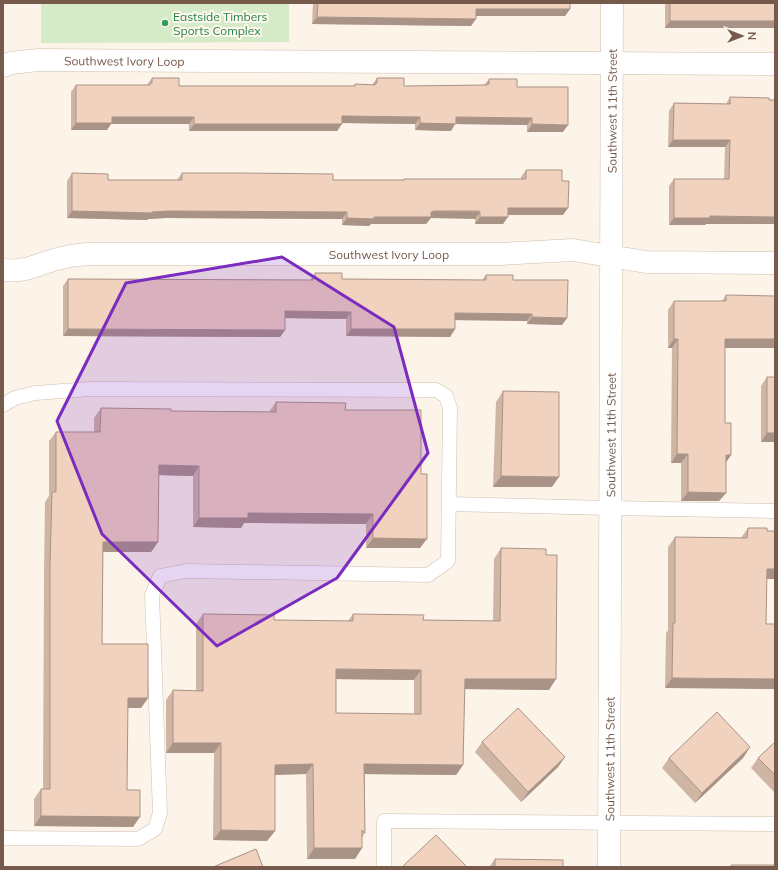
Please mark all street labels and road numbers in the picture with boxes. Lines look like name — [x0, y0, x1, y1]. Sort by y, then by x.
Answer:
street label: Southwest 11th Street — [604, 49, 619, 173]
street label: Southwest Ivory Loop — [64, 53, 185, 68]
street label: Southwest Ivory Loop — [329, 247, 449, 262]
street label: Southwest 11th Street — [603, 373, 618, 497]
street label: Southwest 11th Street — [602, 697, 617, 821]

